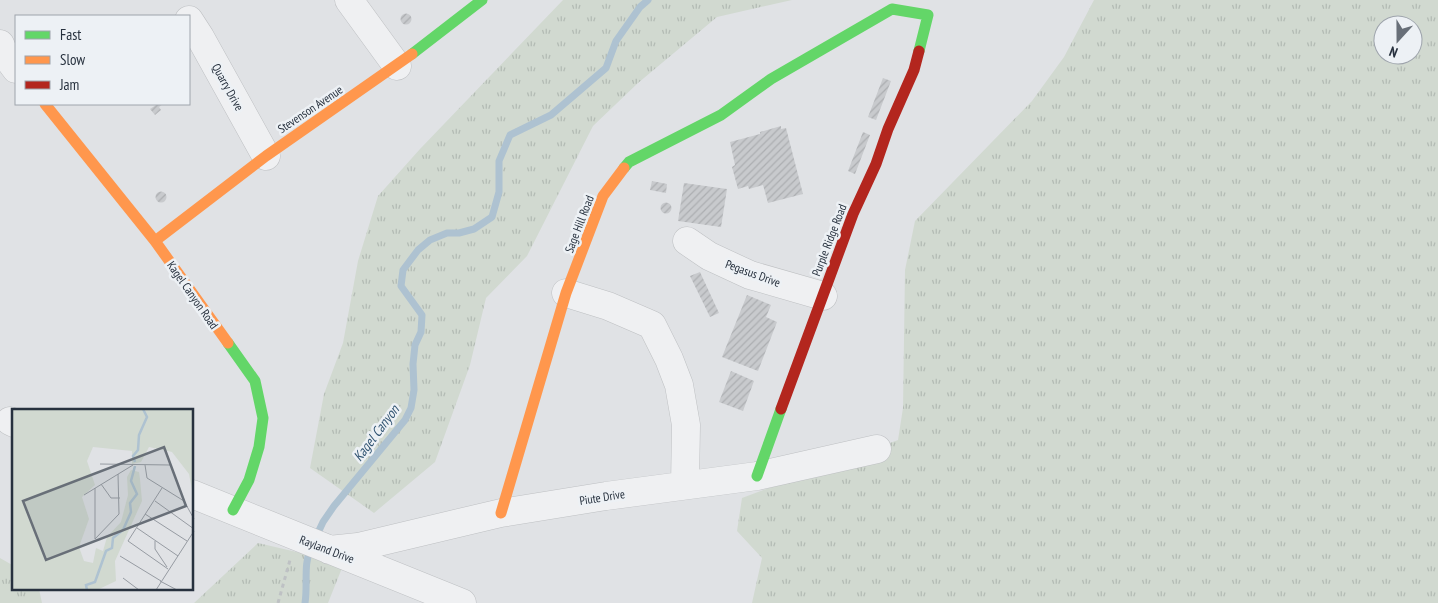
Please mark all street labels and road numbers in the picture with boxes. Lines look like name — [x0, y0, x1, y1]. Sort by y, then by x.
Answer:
street label: Quarry Drive — [209, 61, 247, 113]
street label: Stevenson Avenue — [275, 82, 345, 136]
street label: Sage Hill Road — [561, 193, 597, 255]
street label: Purple Ridge Road — [808, 202, 850, 278]
street label: Pegasus Drive — [723, 256, 783, 290]
street label: Kagel Canyon Road — [164, 258, 222, 332]
street label: Piute Drive — [578, 486, 626, 508]
street label: Rayland Drive — [297, 532, 357, 566]

